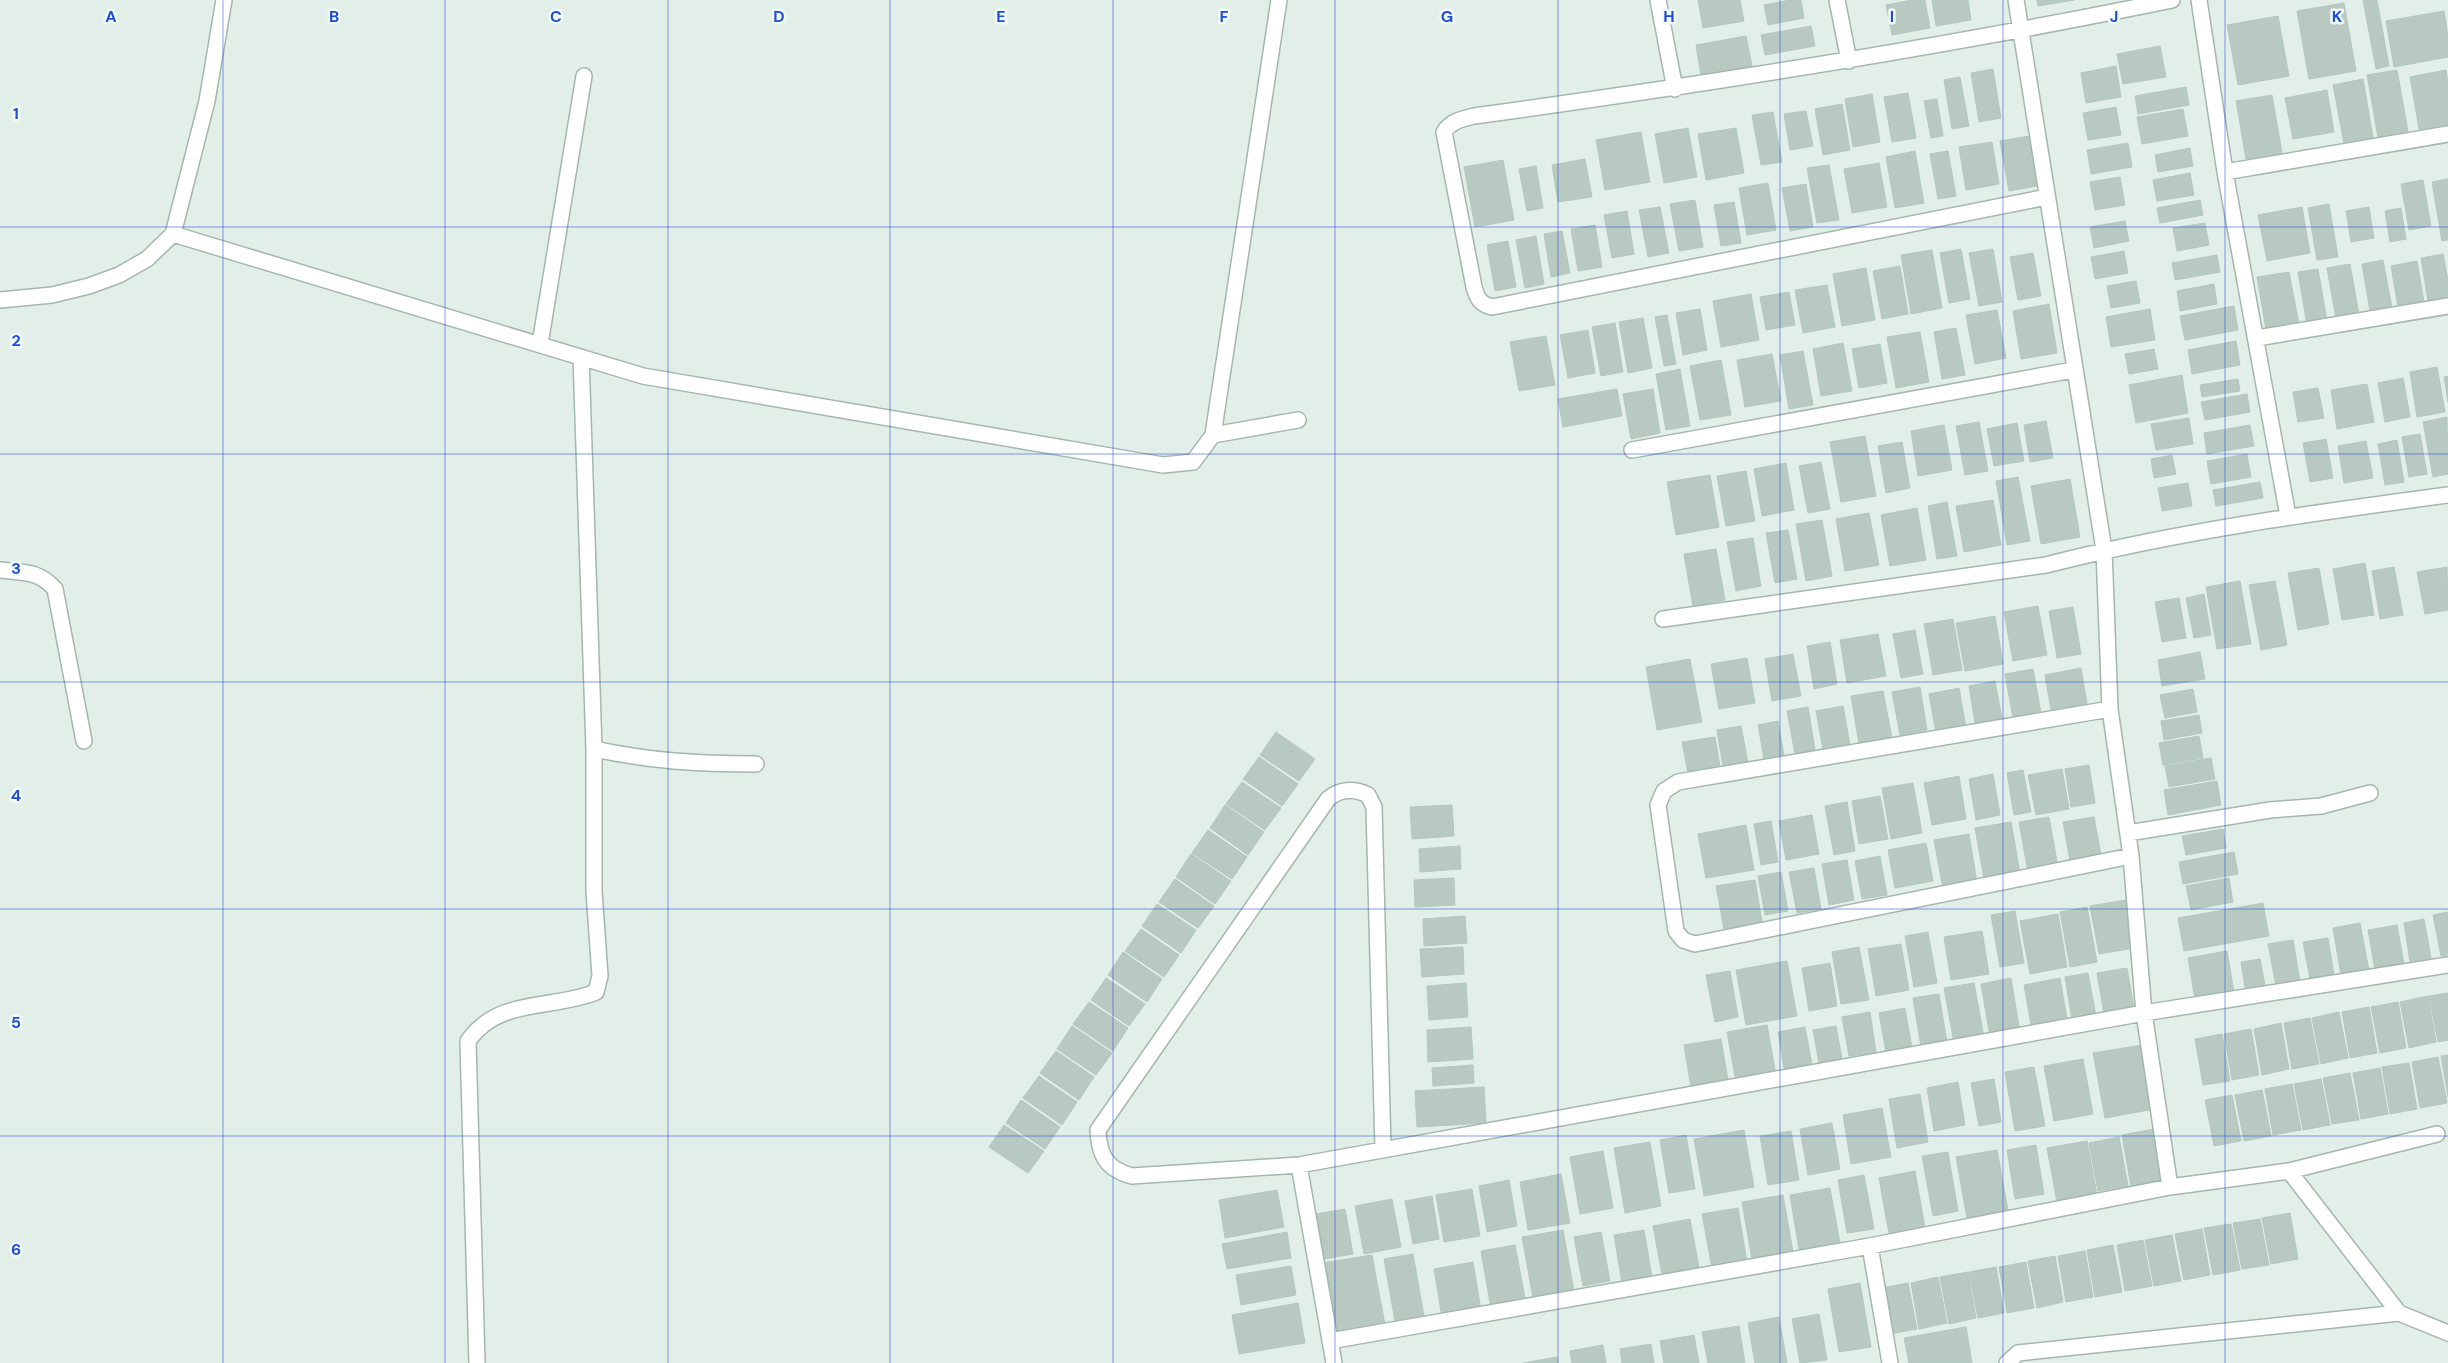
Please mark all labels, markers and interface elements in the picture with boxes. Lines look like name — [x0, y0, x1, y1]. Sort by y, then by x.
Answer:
text: A — [105, 6, 117, 27]
text: B — [329, 6, 339, 27]
text: C — [550, 6, 562, 27]
text: D — [773, 6, 785, 27]
text: E — [996, 6, 1006, 27]
text: F — [1220, 6, 1229, 27]
text: G — [1441, 6, 1453, 27]
text: H — [1663, 6, 1675, 27]
text: I — [1890, 6, 1894, 27]
text: J — [2110, 6, 2118, 27]
text: K — [2332, 6, 2343, 27]
text: 1 — [13, 103, 19, 124]
text: 2 — [11, 330, 21, 351]
text: 3 — [11, 558, 21, 579]
text: 4 — [11, 785, 21, 806]
text: 5 — [11, 1012, 21, 1033]
text: 6 — [11, 1239, 21, 1260]

